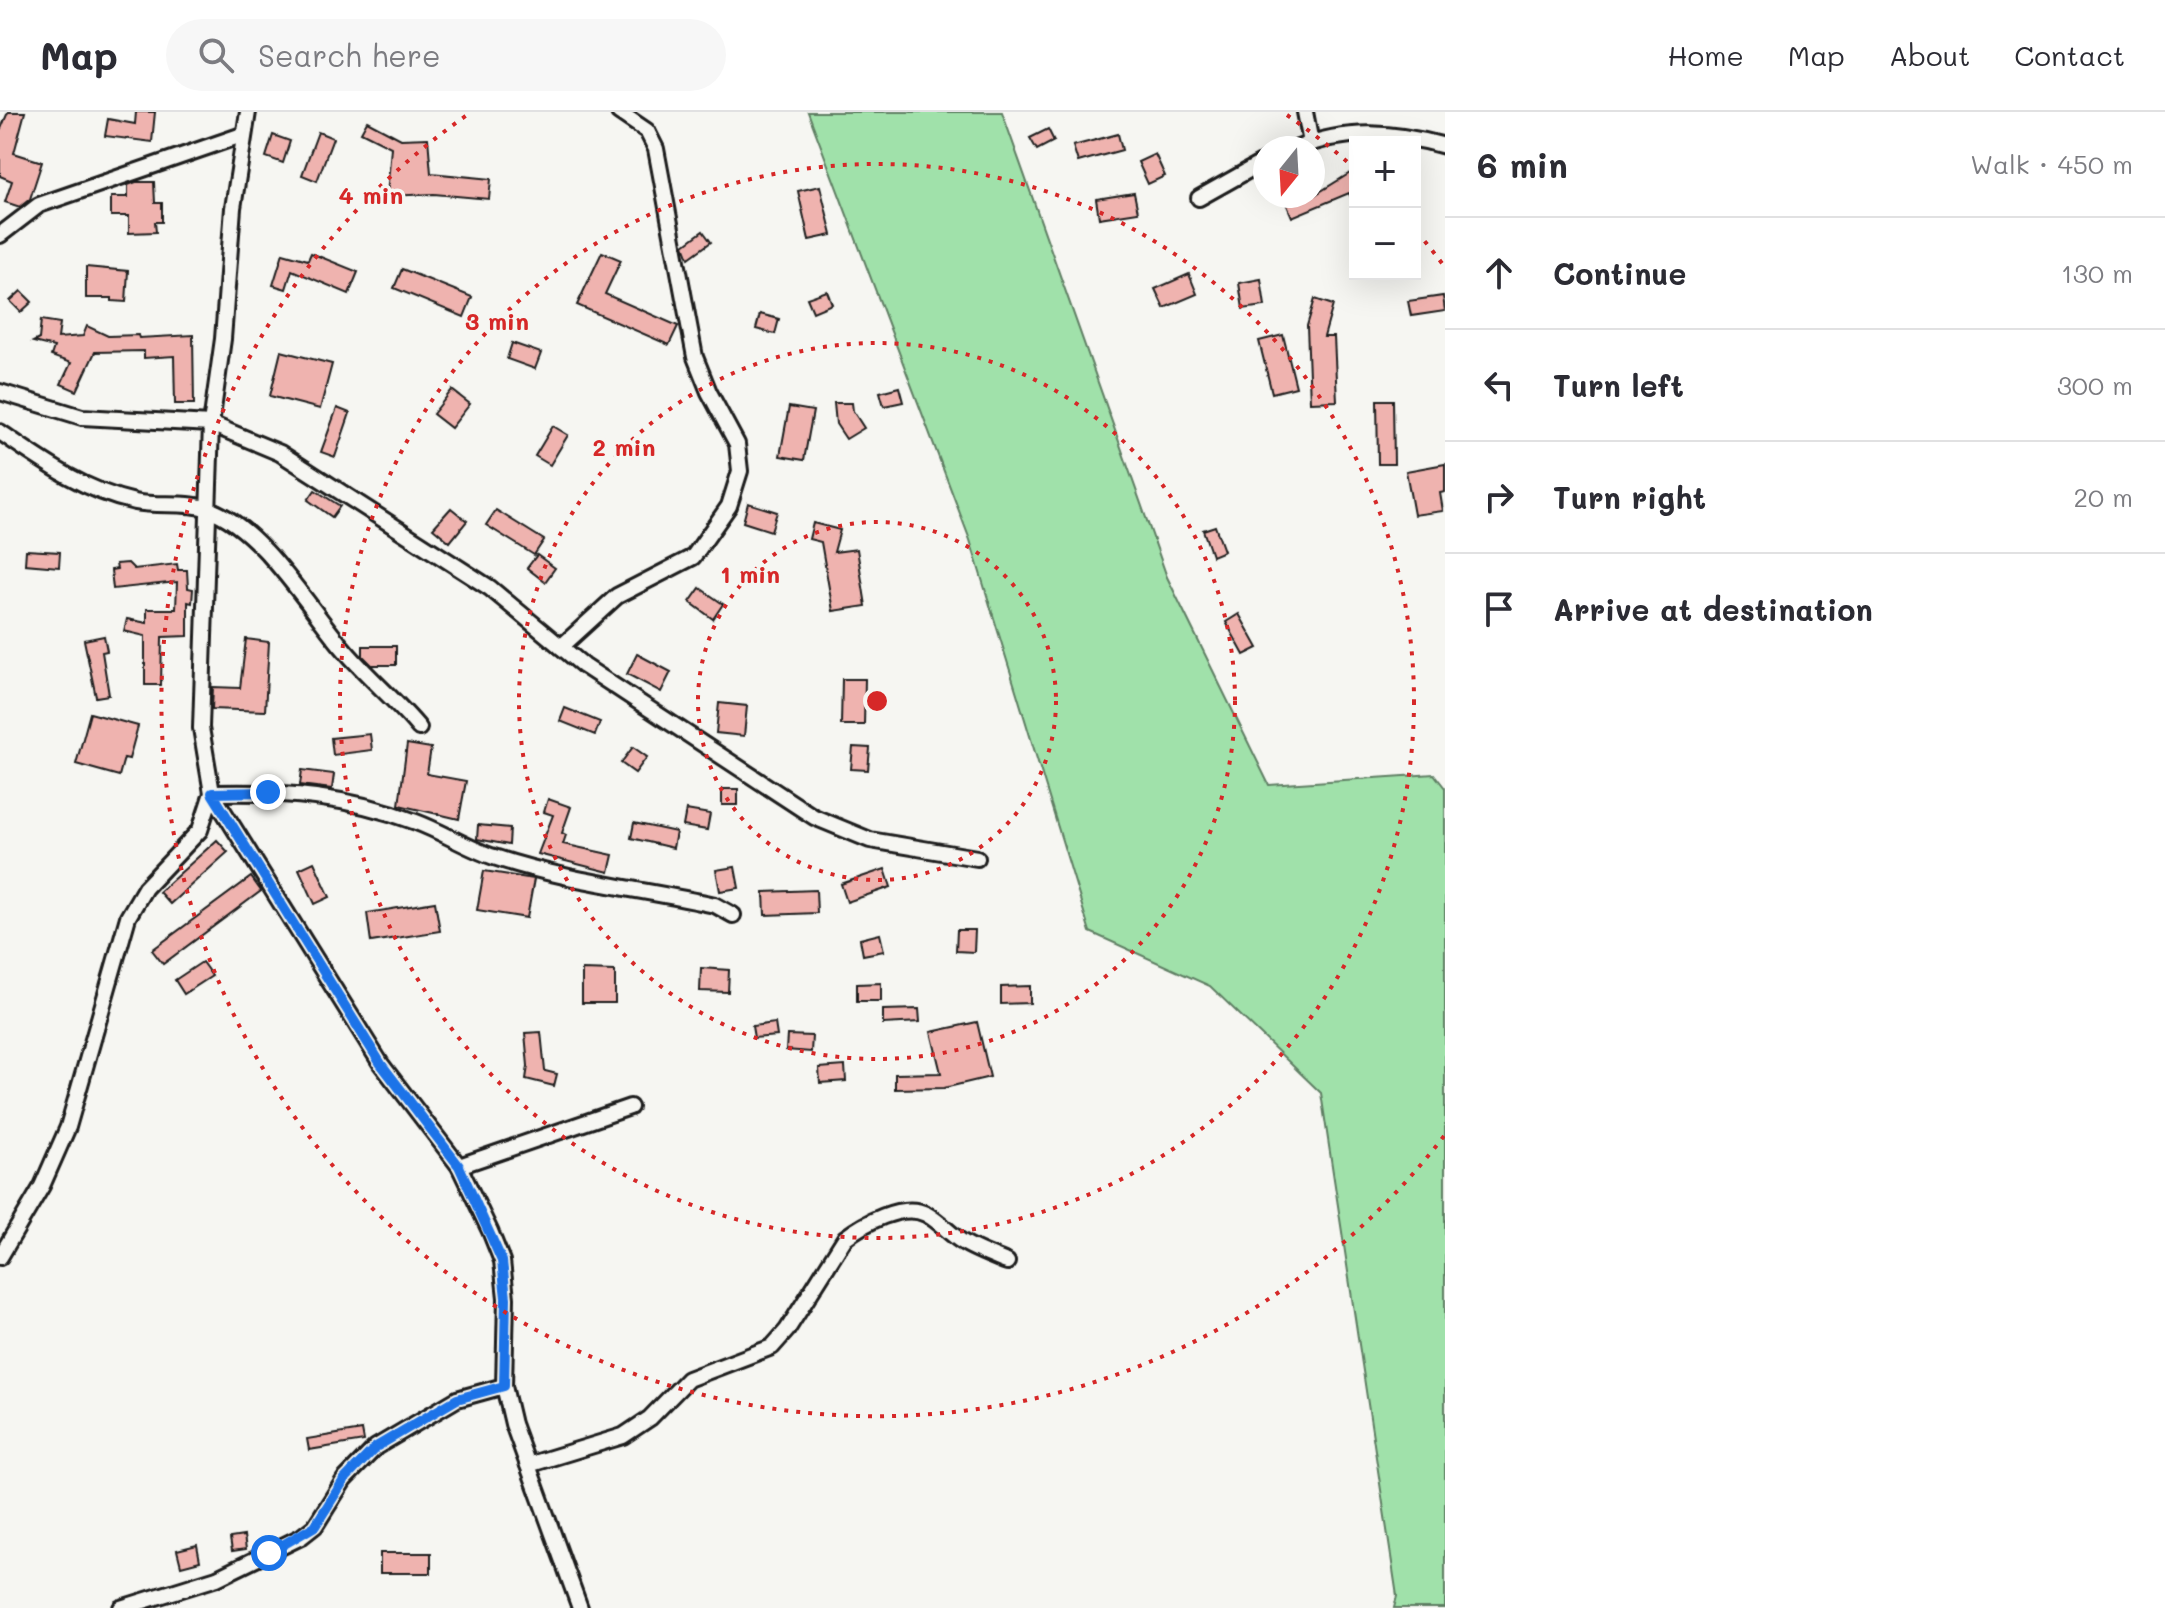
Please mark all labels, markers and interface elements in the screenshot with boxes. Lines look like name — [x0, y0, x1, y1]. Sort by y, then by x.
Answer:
search box — [166, 19, 726, 91]
text: Map — [40, 30, 118, 80]
icon: search — [194, 33, 238, 77]
text: Search here — [258, 35, 441, 75]
text: Home — [1668, 37, 1744, 73]
text: Map — [1788, 37, 1845, 73]
text: About — [1889, 37, 1970, 73]
text: Contact — [2014, 37, 2125, 73]
north arrow — [1253, 136, 1325, 208]
map controls — [1349, 136, 1421, 280]
button: + — [1349, 136, 1421, 208]
text: 6 min — [1477, 142, 1568, 187]
text: Walk · 450 m — [1970, 147, 2133, 181]
text: 4 min — [339, 179, 403, 210]
button: − — [1349, 208, 1421, 280]
icon: ahead — [1477, 251, 1521, 295]
text: Continue — [1553, 253, 1686, 293]
text: 130 m — [2061, 256, 2133, 290]
text: 3 min — [465, 305, 529, 336]
icon: left — [1477, 363, 1521, 407]
text: Turn left — [1553, 365, 1684, 405]
text: 300 m — [2057, 368, 2133, 402]
text: 2 min — [593, 431, 656, 462]
icon: right — [1477, 475, 1521, 519]
text: Turn right — [1553, 477, 1706, 517]
text: 20 m — [2073, 480, 2133, 514]
text: 1 min — [720, 558, 780, 589]
icon: arrive — [1477, 587, 1521, 631]
text: Arrive at destination — [1553, 589, 1873, 629]
centre of rings — [863, 687, 891, 715]
route end — [250, 774, 286, 810]
route start — [251, 1535, 287, 1571]

